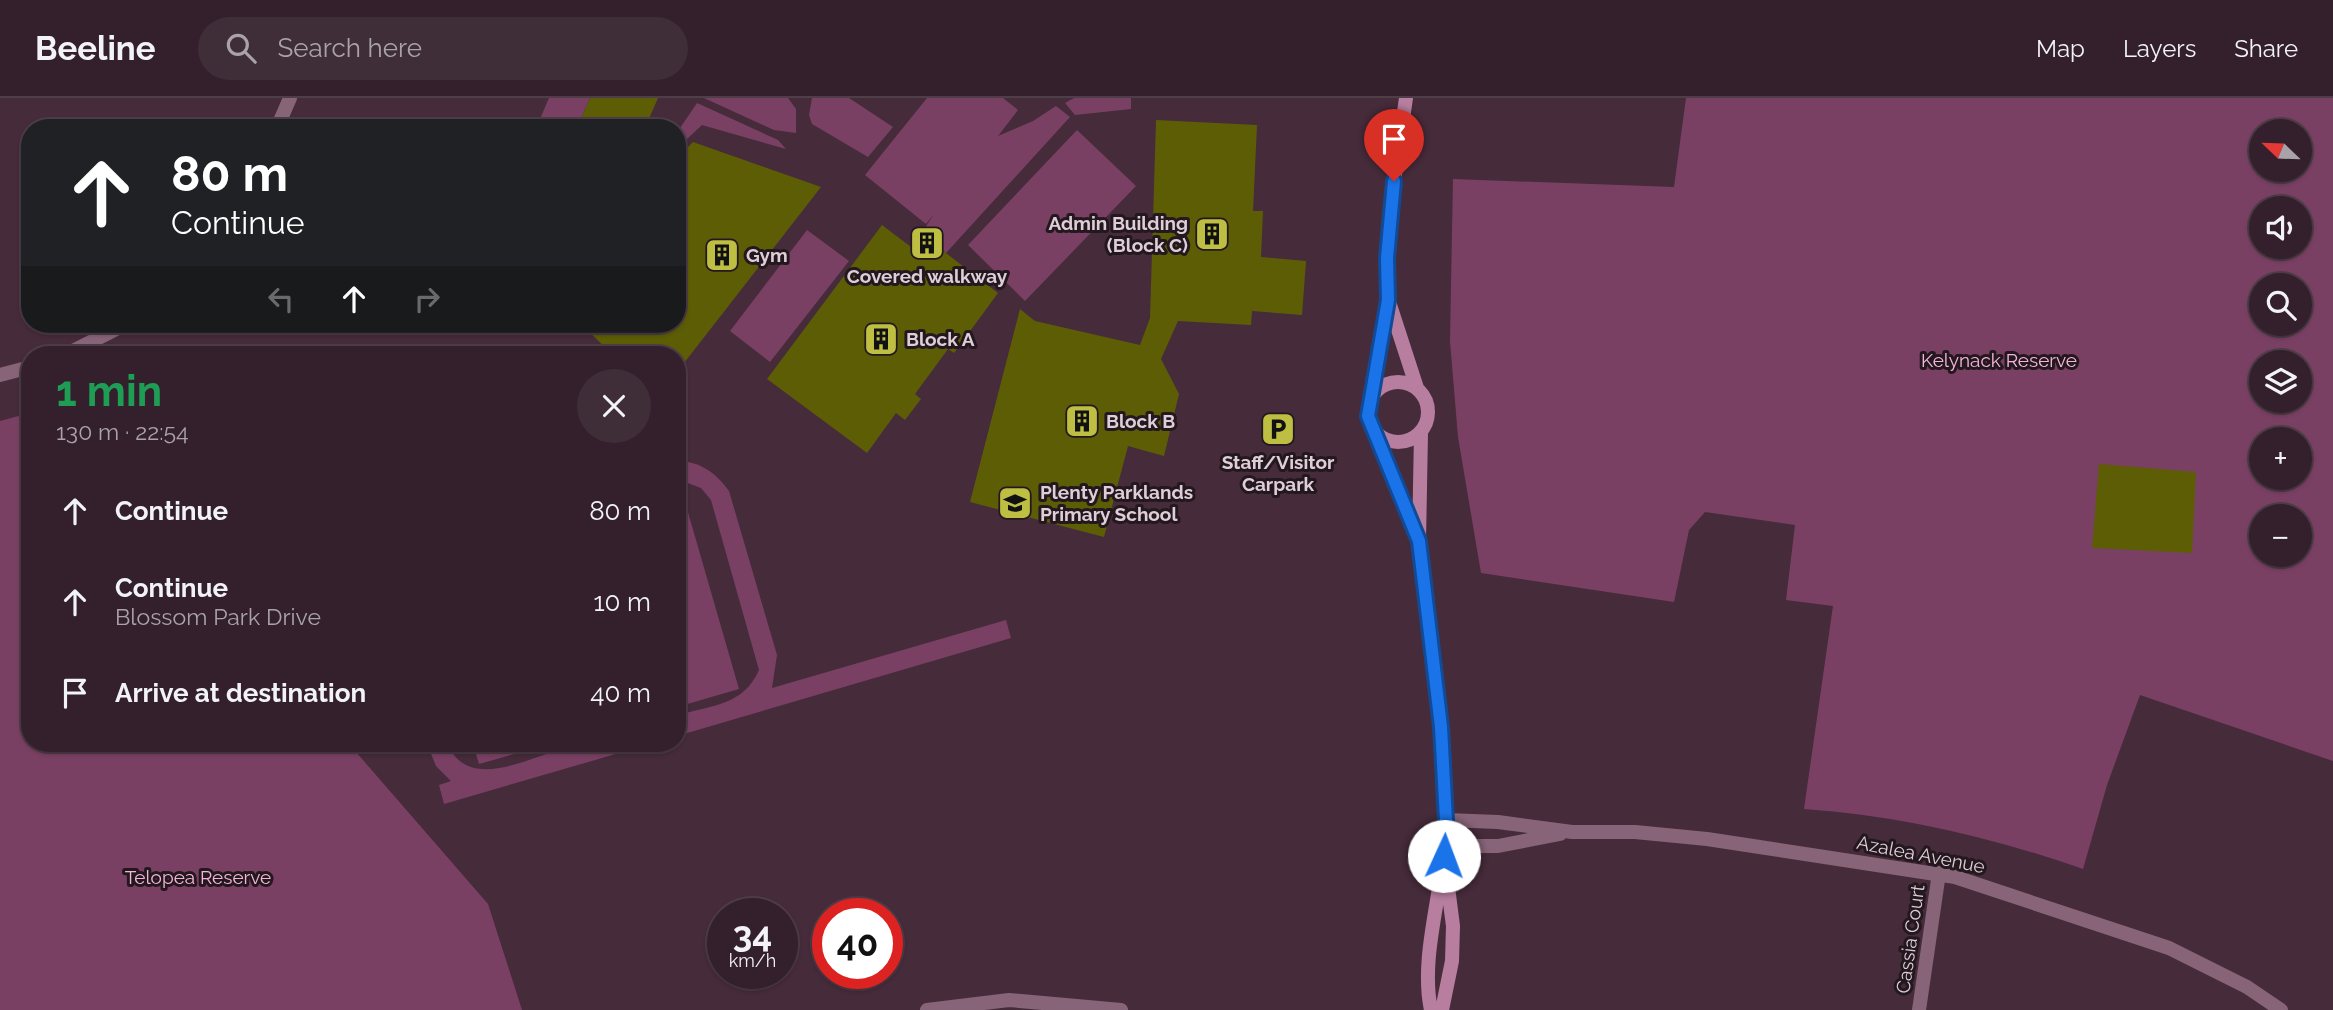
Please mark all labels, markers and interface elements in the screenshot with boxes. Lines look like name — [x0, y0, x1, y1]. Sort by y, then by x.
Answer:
search box — [198, 17, 688, 80]
text: Beeline — [35, 29, 156, 68]
icon: search — [222, 29, 260, 67]
text: Search here — [278, 33, 422, 63]
text: Map — [2036, 34, 2085, 63]
text: Layers — [2123, 34, 2196, 63]
text: Share — [2234, 34, 2298, 63]
pin — [1364, 109, 1424, 181]
north arrow — [2249, 119, 2312, 182]
map controls — [2249, 119, 2312, 567]
icon: arrive — [1375, 120, 1413, 158]
text: 80 m — [171, 145, 288, 202]
icon: ahead — [56, 147, 147, 238]
button: sound — [2249, 196, 2312, 259]
text: Continue — [171, 204, 305, 241]
place label: Admin Building (Block C) — [1049, 212, 1188, 256]
building icon: Admin Building (Block C) — [1193, 215, 1231, 253]
building icon: Covered walkway — [908, 224, 946, 262]
building icon: Gym — [703, 236, 741, 274]
place label: Gym — [746, 244, 788, 266]
place label: Covered walkway — [847, 265, 1008, 287]
button: search — [2249, 273, 2312, 336]
icon: left — [262, 280, 300, 318]
icon: ahead — [335, 280, 373, 318]
icon: right — [408, 280, 446, 318]
building icon: Block A — [862, 320, 900, 358]
place label: Block A — [906, 328, 975, 350]
park label: Kelynack Reserve — [1921, 349, 2077, 371]
button: layers — [2249, 350, 2312, 413]
text: 1 min — [56, 367, 162, 416]
button: close — [577, 369, 651, 443]
building icon: Block B — [1063, 402, 1101, 440]
place label: Block B — [1106, 410, 1175, 432]
parking icon: Staff/Visitor Carpark — [1259, 410, 1297, 448]
text: 130 m · 22:54 — [56, 418, 189, 445]
button: + — [2249, 427, 2312, 490]
place label: Staff/Visitor Carpark — [1222, 451, 1335, 495]
place label: Plenty Parklands Primary School — [1040, 481, 1193, 525]
school or university icon: Plenty Parklands Primary School — [996, 484, 1034, 522]
icon: ahead — [56, 492, 94, 530]
text: Continue — [115, 496, 228, 526]
text: 80 m — [589, 496, 651, 526]
button: − — [2249, 504, 2312, 567]
text: Continue — [115, 573, 228, 603]
icon: ahead — [56, 583, 94, 621]
text: 10 m — [593, 587, 651, 617]
text: Blossom Park Drive — [115, 603, 321, 630]
icon: arrive — [56, 674, 94, 712]
text: Arrive at destination — [115, 678, 366, 708]
text: 40 m — [590, 678, 651, 708]
position arrow — [1407, 819, 1481, 893]
street label: Azalea Avenue — [1855, 831, 1987, 877]
park label: Telopea Reserve — [125, 866, 271, 888]
street label: Cassia Court — [1891, 883, 1929, 995]
speed limit sign: 40 — [812, 898, 903, 989]
text: 34 — [733, 914, 772, 955]
text: km/h — [729, 950, 776, 971]

